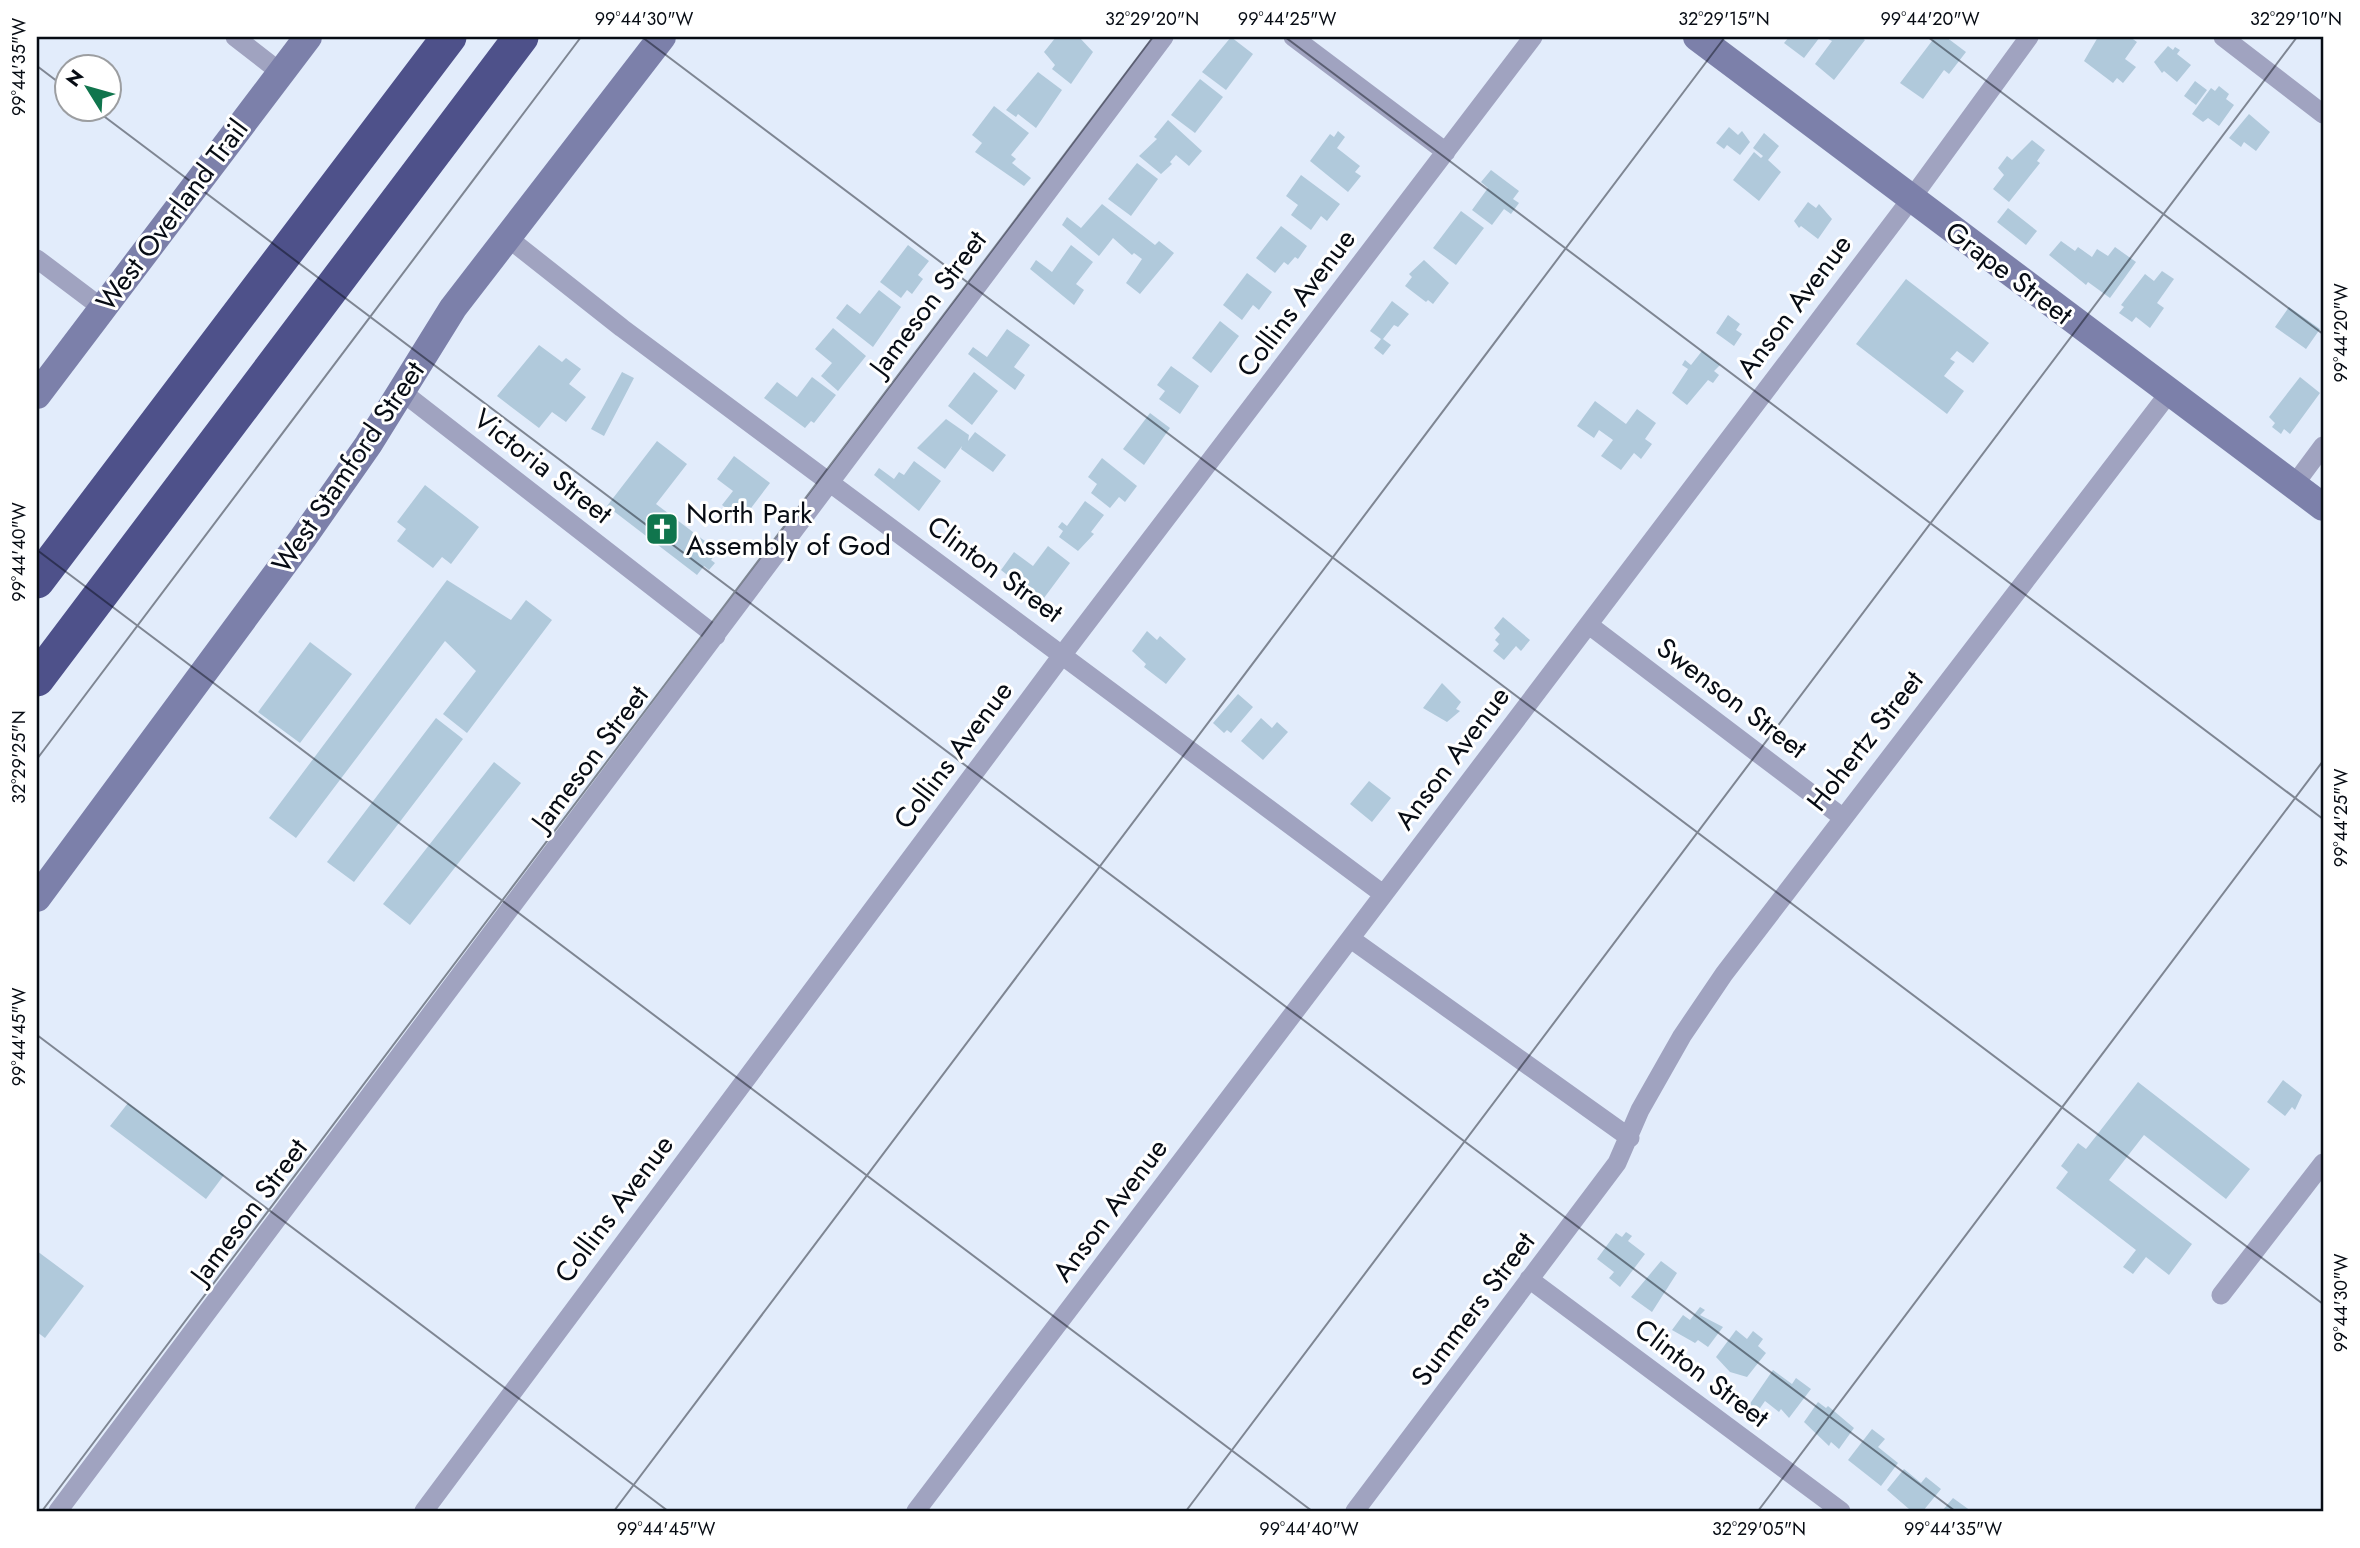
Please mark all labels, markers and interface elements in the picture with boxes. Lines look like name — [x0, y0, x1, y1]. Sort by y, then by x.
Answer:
text: 99°44'30"W — [595, 6, 694, 32]
text: 32°29'20"N — [1105, 6, 1199, 32]
text: 99°44'25"W — [1238, 6, 1336, 32]
text: 32°29'15"N — [1678, 6, 1770, 32]
text: 99°44'20"W — [1880, 6, 1980, 32]
text: 32°29'10"N — [2250, 6, 2342, 32]
text: 99°44'35"W — [6, 18, 32, 116]
north arrow — [52, 52, 122, 122]
text: N — [59, 64, 90, 92]
street label: West Overland Trail — [86, 110, 258, 320]
street label: Grape Street — [1937, 211, 2082, 335]
street label: Collins Avenue — [1227, 220, 1365, 386]
street label: Jameson Street — [857, 221, 997, 388]
street label: Anson Avenue — [1726, 226, 1862, 386]
text: 99°44'20"W — [2328, 283, 2354, 383]
street label: West Stamford Street — [262, 353, 434, 581]
street label: Victoria Street — [465, 399, 622, 534]
place label: North Park Assembly of God — [686, 493, 891, 566]
text: 99°44'40"W — [6, 502, 32, 602]
street label: Clinton Street — [918, 506, 1072, 633]
church icon: North Park Assembly of God — [643, 510, 681, 548]
street label: Swenson Street — [1648, 628, 1816, 769]
street label: Hohertz Street — [1797, 662, 1933, 820]
street label: Collins Avenue — [884, 672, 1022, 838]
street label: Jameson Street — [519, 676, 659, 843]
street label: Anson Avenue — [1384, 678, 1520, 838]
text: 32°29'25"N — [6, 710, 32, 804]
text: 99°44'25"W — [2328, 769, 2354, 867]
text: 99°44'45"W — [6, 987, 32, 1086]
street label: Collins Avenue — [545, 1126, 683, 1292]
street label: Jameson Street — [178, 1129, 318, 1296]
street label: Anson Avenue — [1042, 1130, 1178, 1290]
street label: Summers Street — [1401, 1223, 1545, 1395]
text: 99°44'30"W — [2328, 1253, 2354, 1352]
street label: Clinton Street — [1626, 1309, 1778, 1438]
text: 99°44'45"W — [617, 1516, 716, 1542]
text: 99°44'40"W — [1259, 1516, 1359, 1542]
text: 32°29'05"N — [1712, 1516, 1806, 1542]
text: 99°44'35"W — [1904, 1516, 2002, 1542]

